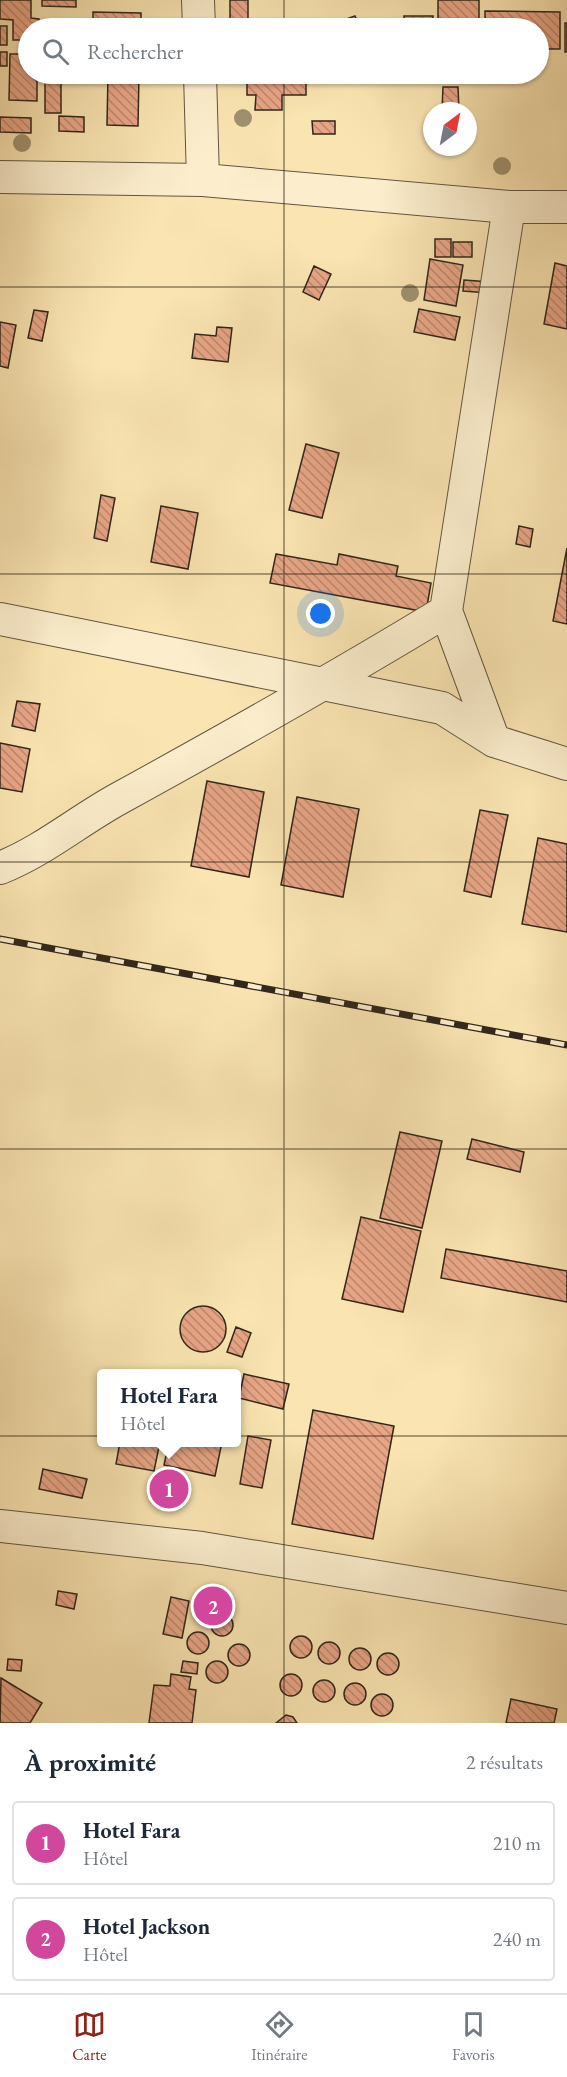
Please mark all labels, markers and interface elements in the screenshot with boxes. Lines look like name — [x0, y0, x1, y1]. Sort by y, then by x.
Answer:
search box — [18, 18, 549, 84]
icon: search — [39, 35, 72, 68]
text: Rechercher — [87, 37, 183, 66]
north arrow — [423, 102, 477, 156]
your location — [306, 599, 335, 628]
popup — [97, 1369, 241, 1447]
text: Hotel Fara — [120, 1381, 218, 1410]
text: Hôtel — [120, 1410, 165, 1436]
pin: 1 — [150, 1466, 188, 1512]
pin: 2 — [194, 1584, 232, 1628]
text: À proximité — [24, 1745, 156, 1779]
text: 2 résultats — [466, 1749, 543, 1775]
text: Hotel Fara — [83, 1816, 180, 1845]
text: 1 — [40, 1830, 51, 1856]
text: 210 m — [493, 1830, 541, 1856]
text: Hôtel — [83, 1845, 128, 1871]
text: Hotel Jackson — [83, 1912, 210, 1941]
text: 2 — [40, 1926, 51, 1952]
text: 240 m — [493, 1926, 541, 1952]
text: Hôtel — [83, 1941, 128, 1967]
tab: Carte — [72, 2008, 107, 2065]
tab: Itinéraire — [251, 2008, 307, 2065]
tab: Favoris — [452, 2008, 495, 2065]

